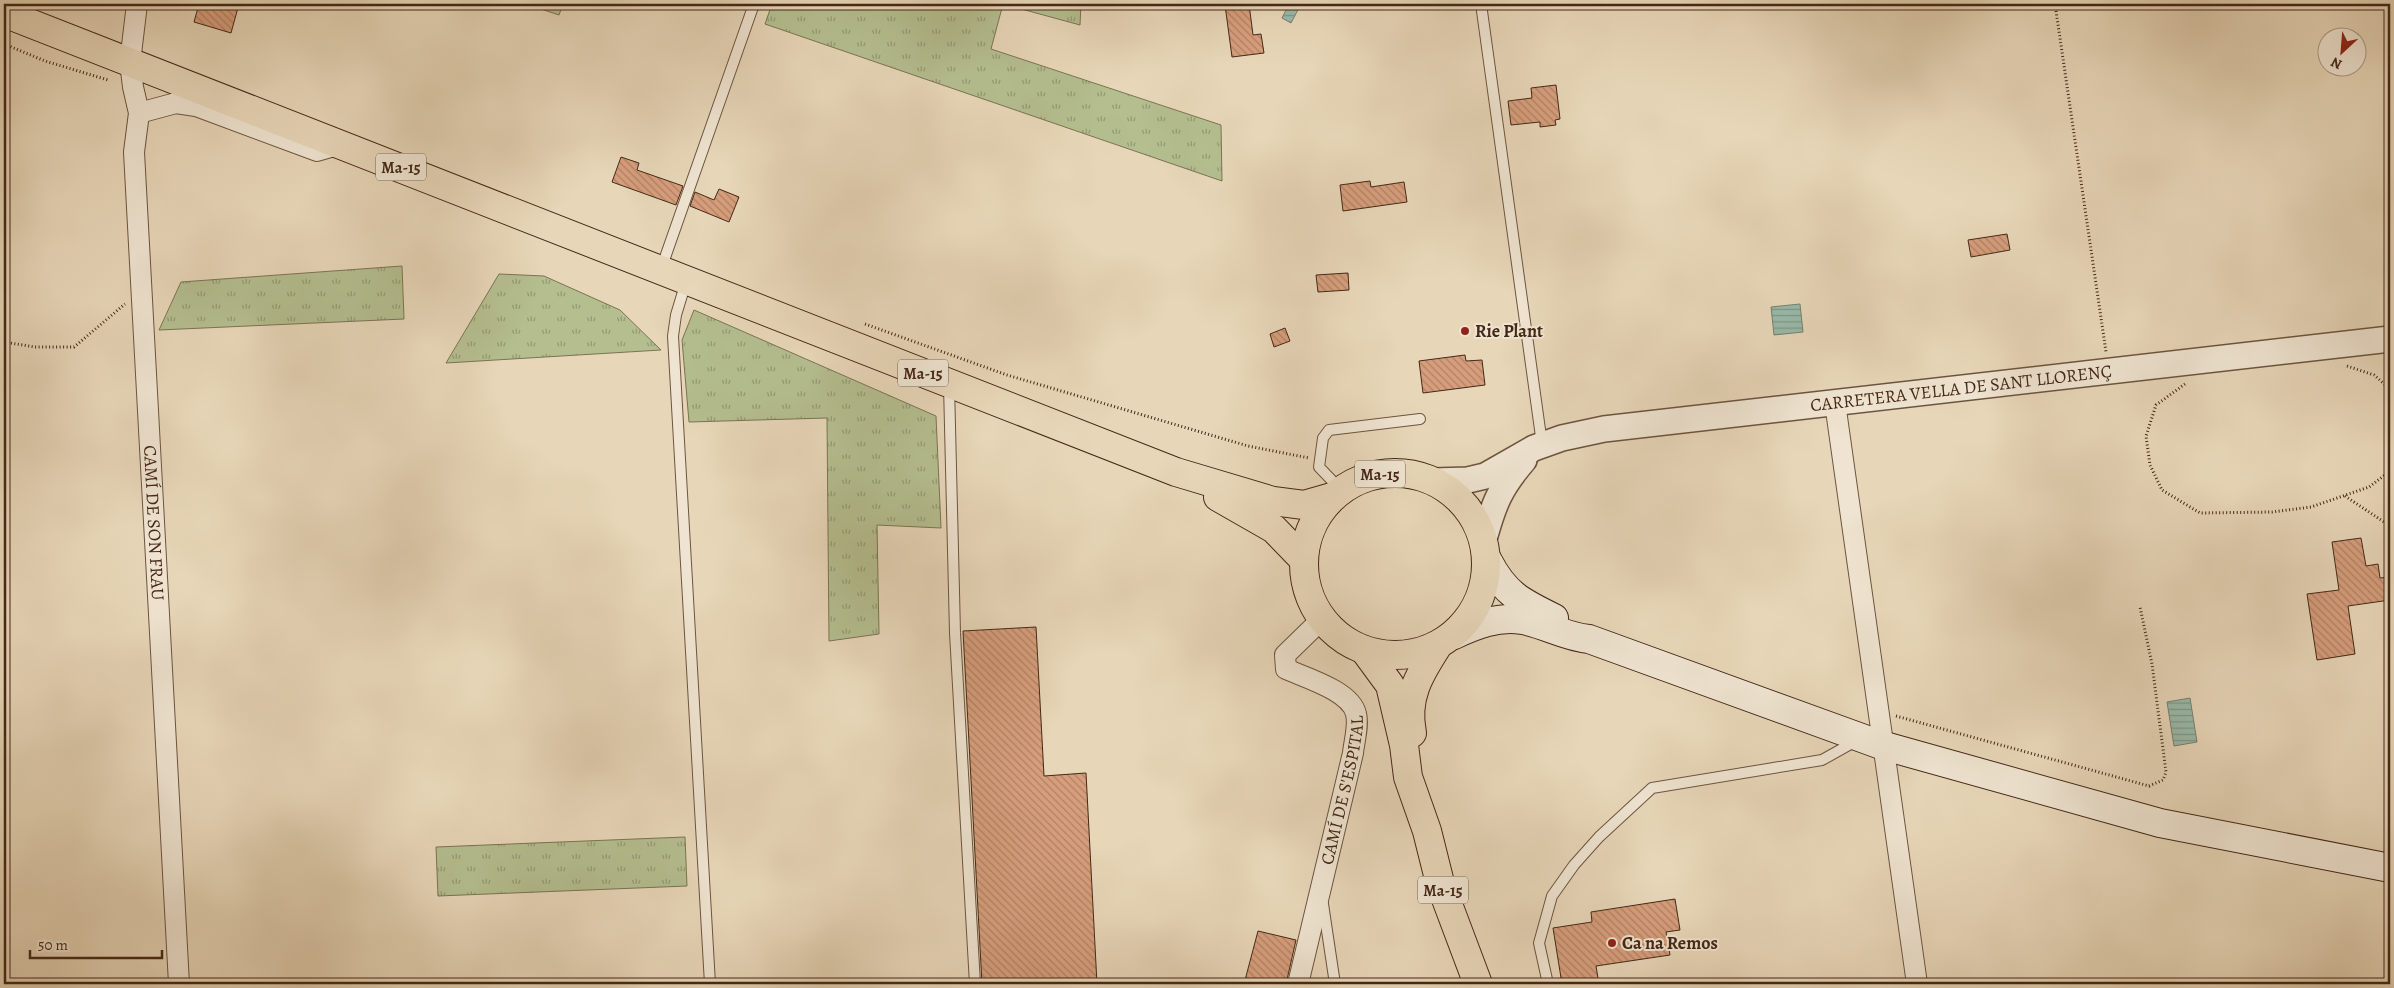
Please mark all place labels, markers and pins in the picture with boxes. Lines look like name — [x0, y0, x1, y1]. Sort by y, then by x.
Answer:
place label: Rie Plant — [1475, 319, 1543, 343]
marker: Rie Plant — [1459, 325, 1471, 337]
place label: Ca na Remos — [1622, 931, 1718, 955]
marker: Ca na Remos — [1606, 937, 1618, 949]

